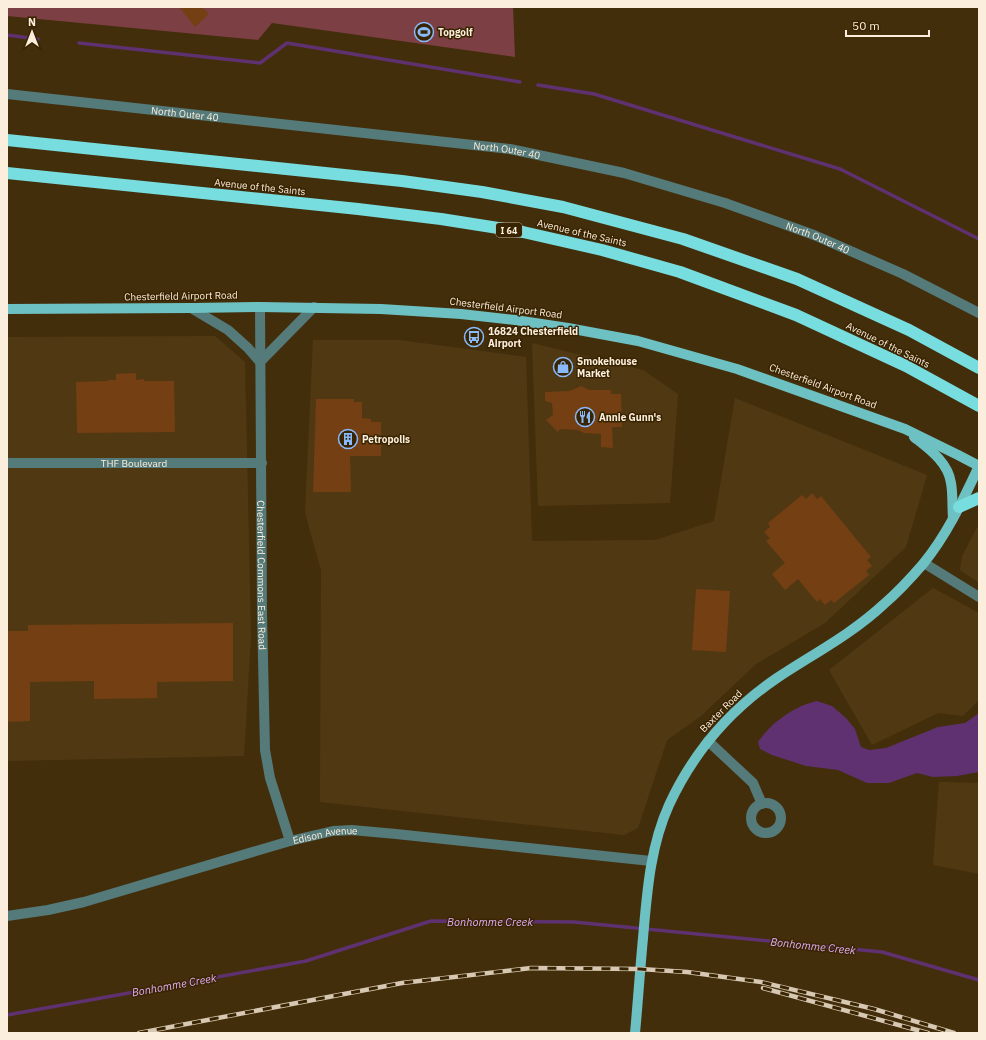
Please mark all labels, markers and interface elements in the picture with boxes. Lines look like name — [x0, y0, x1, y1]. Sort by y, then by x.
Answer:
north arrow — [12, 12, 52, 52]
scale bar — [846, 12, 929, 38]
text: N — [28, 15, 36, 29]
text: 50 m — [852, 18, 880, 33]
sports icon: Topgolf — [413, 21, 435, 43]
place label: Topgolf — [438, 26, 473, 39]
street label: North Outer 40 — [151, 103, 219, 124]
street label: North Outer 40 — [473, 139, 542, 162]
street label: Avenue of the Saints — [214, 176, 306, 198]
street label: Avenue of the Saints — [536, 216, 628, 250]
street label: North Outer 40 — [784, 219, 852, 256]
road number: I 64 — [496, 223, 522, 237]
street label: Chesterfield Airport Road — [124, 289, 238, 303]
street label: Chesterfield Airport Road — [449, 295, 563, 321]
street label: Avenue of the Saints — [844, 319, 932, 371]
place label: 16824 Chesterfield Airport — [488, 325, 578, 350]
bus stop icon: 16824 Chesterfield Airport — [463, 326, 485, 348]
place label: Smokehouse Market — [577, 355, 638, 380]
shop icon: Smokehouse Market — [552, 356, 574, 378]
street label: Chesterfield Airport Road — [767, 360, 879, 412]
restaurant icon: Annie Gunn's — [574, 406, 596, 428]
place label: Annie Gunn's — [599, 411, 661, 424]
building icon: Petropolis — [337, 428, 359, 450]
place label: Petropolis — [362, 433, 410, 446]
street label: THF Boulevard — [101, 457, 167, 470]
street label: Chesterfield Commons East Road — [255, 500, 269, 650]
street label: Baxter Road — [697, 687, 745, 735]
street label: Edison Avenue — [291, 823, 359, 847]
water label: Bonhomme Creek — [447, 915, 533, 929]
water label: Bonhomme Creek — [770, 935, 857, 957]
water label: Bonhomme Creek — [131, 971, 218, 999]

